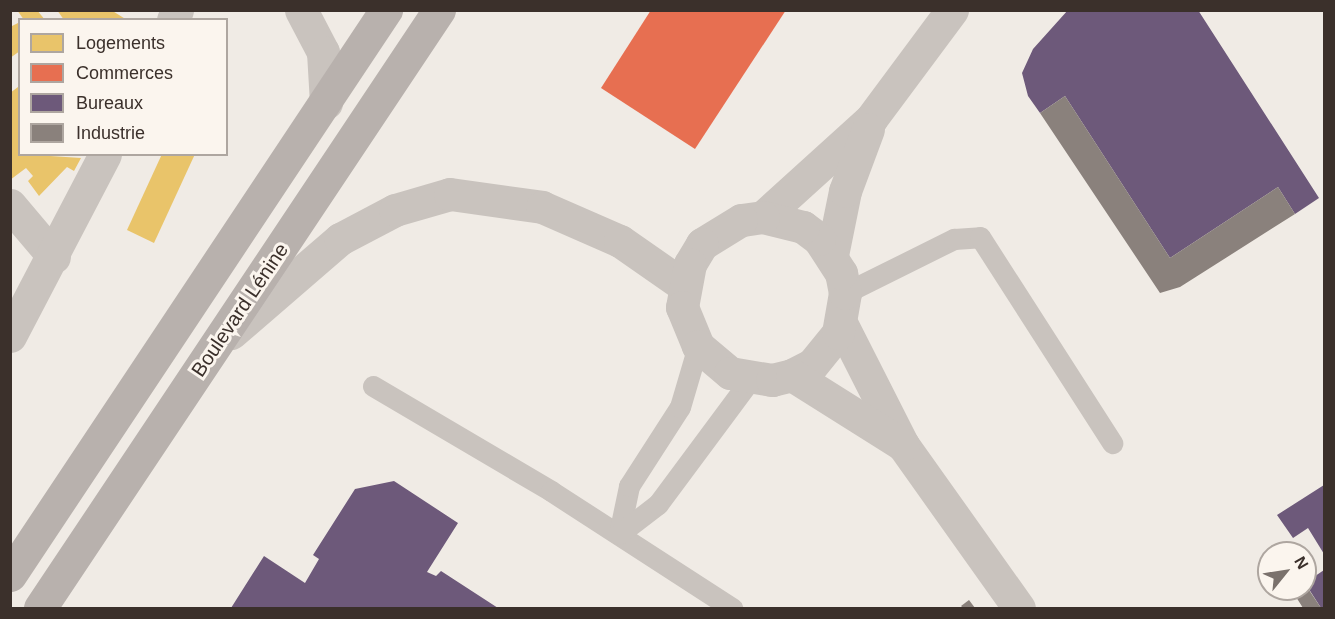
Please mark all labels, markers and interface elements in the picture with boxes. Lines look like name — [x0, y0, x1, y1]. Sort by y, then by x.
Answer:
legend — [18, 18, 228, 156]
text: Logements — [76, 33, 165, 53]
text: Commerces — [76, 63, 173, 83]
text: Bureaux — [76, 93, 143, 113]
text: Industrie — [76, 123, 145, 143]
street label: Boulevard Lénine — [187, 239, 293, 381]
north arrow — [1257, 541, 1317, 601]
text: N — [1291, 553, 1312, 572]

